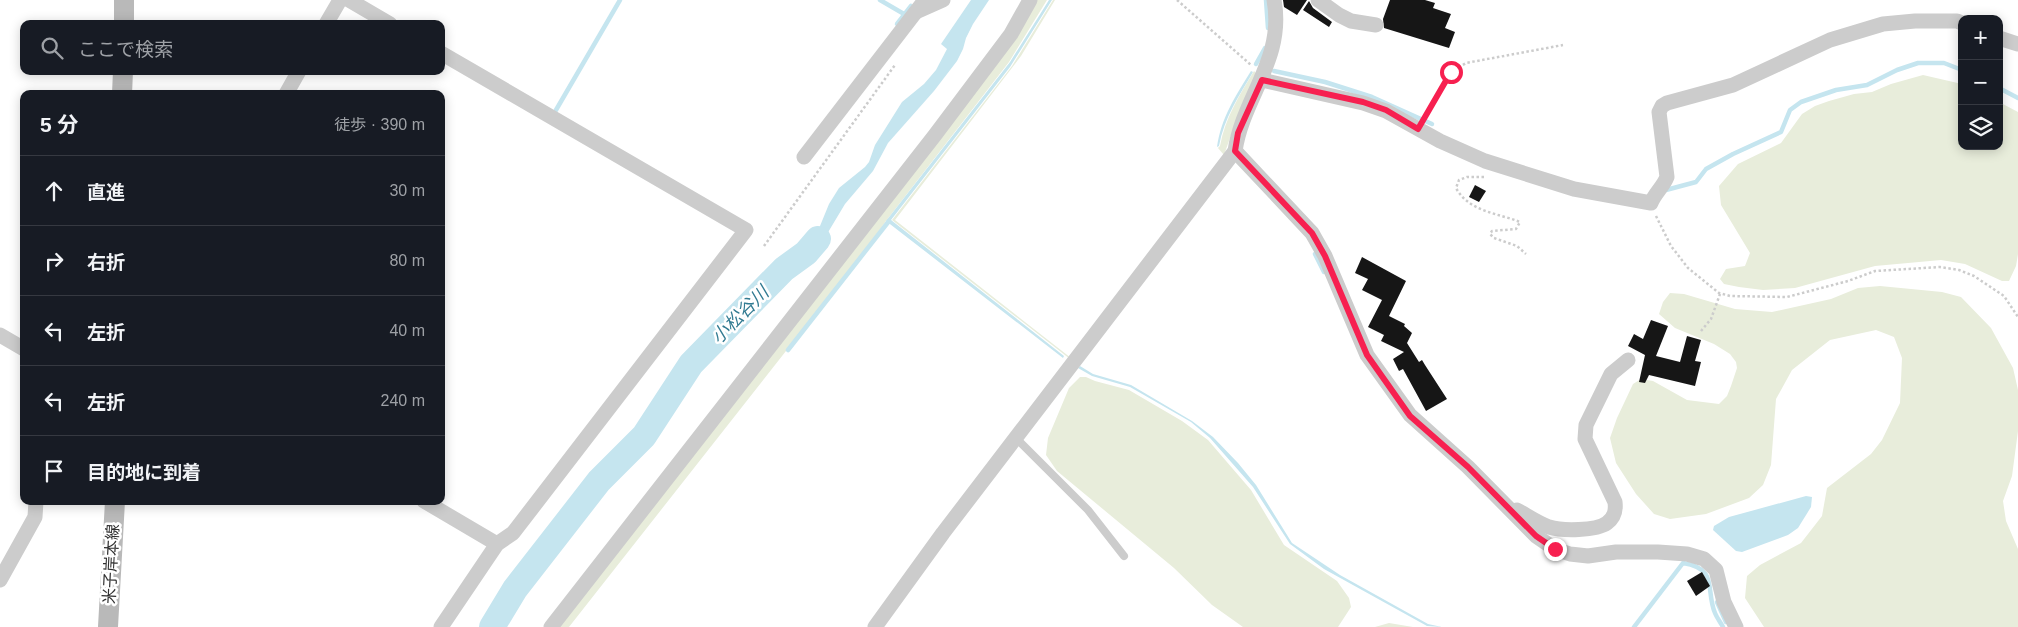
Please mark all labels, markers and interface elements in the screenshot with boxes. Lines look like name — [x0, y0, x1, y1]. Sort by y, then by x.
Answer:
map controls — [1958, 15, 2003, 150]
button: + — [1958, 15, 2003, 60]
search box — [20, 20, 445, 75]
icon: search — [38, 34, 66, 62]
text: ここで検索 — [78, 39, 173, 60]
button: − — [1958, 60, 2003, 105]
route start — [1440, 61, 1463, 84]
button: layers — [1958, 105, 2003, 150]
text: 5 分 — [40, 113, 79, 136]
text: 徒歩 · 390 m — [334, 116, 425, 133]
icon: ahead — [40, 177, 68, 205]
text: 直進 — [87, 182, 125, 203]
text: 30 m — [389, 182, 425, 199]
icon: right — [40, 247, 68, 275]
text: 右折 — [87, 252, 125, 273]
text: 80 m — [389, 252, 425, 269]
water label: 小松谷川 — [707, 281, 774, 348]
icon: left — [40, 317, 68, 345]
text: 左折 — [87, 322, 125, 343]
text: 40 m — [389, 322, 425, 339]
icon: left — [40, 387, 68, 415]
text: 左折 — [87, 392, 125, 413]
text: 240 m — [381, 392, 425, 409]
icon: arrive — [40, 457, 68, 485]
text: 目的地に到着 — [87, 462, 201, 483]
street label: 米子岸本線 — [100, 524, 122, 604]
route end — [1544, 538, 1567, 561]

